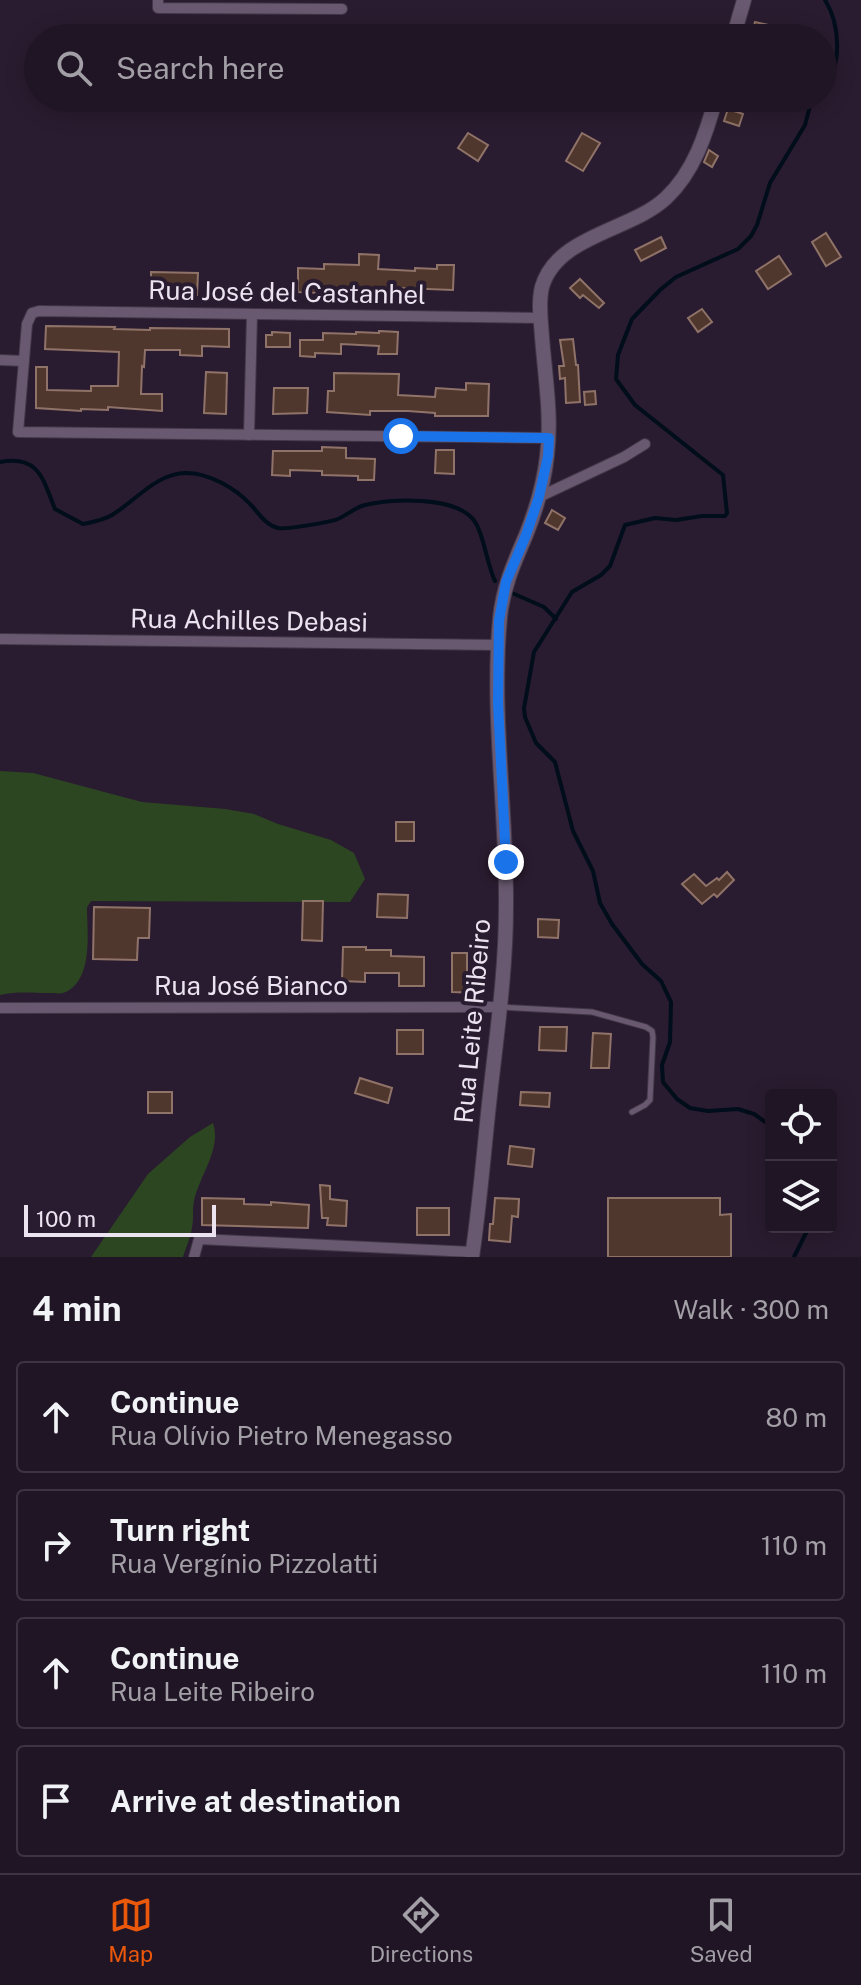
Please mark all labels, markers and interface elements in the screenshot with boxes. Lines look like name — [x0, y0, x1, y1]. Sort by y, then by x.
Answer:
search box — [24, 24, 837, 112]
icon: search — [52, 46, 96, 90]
text: Search here — [116, 50, 284, 86]
street label: Rua José del Castanhel — [148, 274, 426, 310]
route start — [383, 418, 419, 454]
street label: Rua Achilles Debasi — [130, 602, 368, 638]
route end — [488, 844, 524, 880]
street label: Rua Leite Ribeiro — [448, 918, 496, 1124]
street label: Rua José Bianco — [154, 970, 348, 1001]
map controls — [765, 1089, 837, 1233]
button: locate — [765, 1089, 837, 1161]
button: layers — [765, 1161, 837, 1233]
scale bar — [24, 1201, 216, 1237]
text: 100 m — [36, 1206, 96, 1232]
text: 4 min — [32, 1289, 122, 1329]
text: Walk · 300 m — [674, 1294, 829, 1325]
text: Continue — [110, 1384, 240, 1420]
icon: ahead — [34, 1395, 78, 1439]
text: 80 m — [766, 1402, 827, 1433]
text: Rua Olívio Pietro Menegasso — [110, 1420, 453, 1451]
text: Turn right — [110, 1512, 250, 1548]
icon: right — [34, 1523, 78, 1567]
text: 110 m — [761, 1530, 827, 1561]
text: Rua Vergínio Pizzolatti — [110, 1548, 378, 1579]
text: Continue — [110, 1640, 240, 1676]
icon: ahead — [34, 1651, 78, 1695]
text: 110 m — [761, 1658, 827, 1689]
text: Rua Leite Ribeiro — [110, 1676, 315, 1707]
icon: arrive — [34, 1779, 78, 1823]
text: Arrive at destination — [110, 1783, 401, 1819]
tab: Map — [108, 1893, 153, 1967]
tab: Directions — [370, 1893, 473, 1967]
tab: Saved — [690, 1893, 753, 1967]

